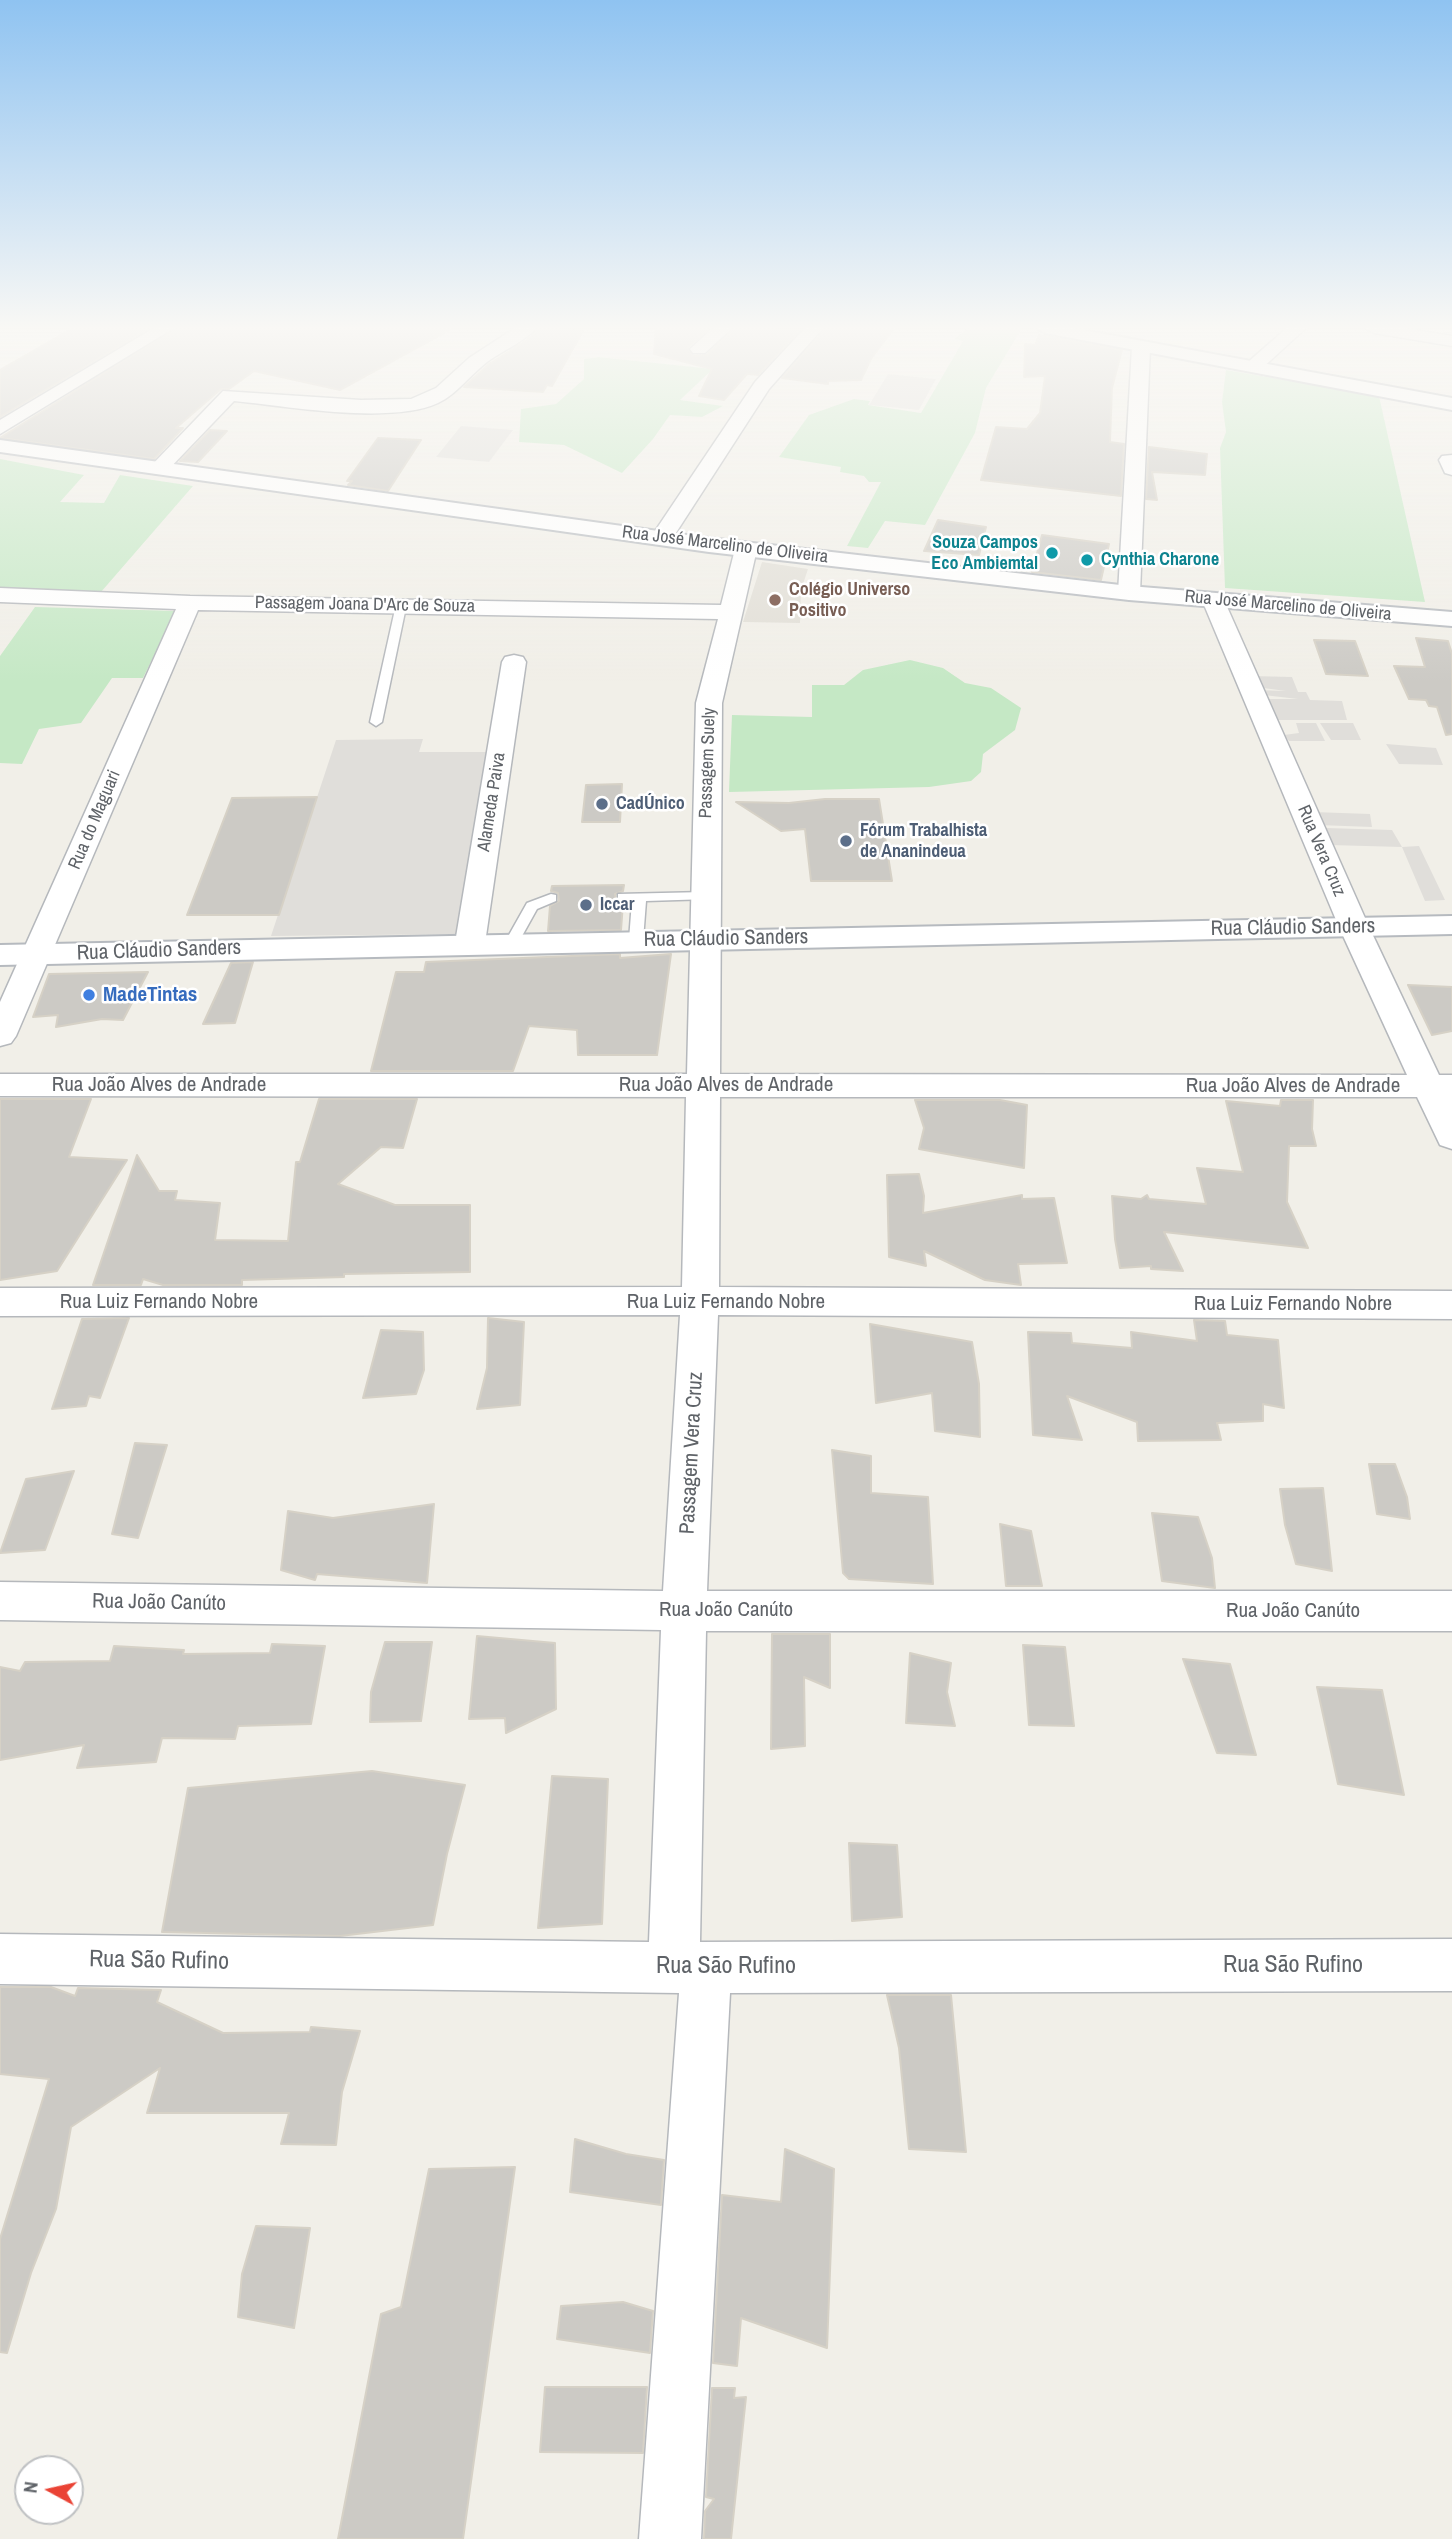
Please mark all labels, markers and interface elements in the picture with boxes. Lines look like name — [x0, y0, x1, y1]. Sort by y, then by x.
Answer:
street label: Rua José Marcelino de Oliveira — [621, 522, 829, 568]
place label: Souza Campos Eco Ambiemtal — [931, 532, 1038, 574]
marker: Souza Campos Eco Ambiemtal — [1044, 545, 1060, 561]
place label: Cynthia Charone — [1101, 549, 1219, 571]
marker: Cynthia Charone — [1079, 552, 1095, 568]
place label: Colégio Universo Positivo — [789, 579, 910, 622]
street label: Rua José Marcelino de Oliveira — [1184, 586, 1392, 626]
street label: Passagem Joana D'Arc de Souza — [255, 592, 475, 618]
marker: Colégio Universo Positivo — [767, 592, 783, 608]
street label: Passagem Suely — [695, 707, 721, 819]
street label: Alameda Paiva — [474, 751, 510, 853]
street label: Rua do Maguari — [64, 767, 126, 873]
place label: CadÚnico — [616, 793, 685, 815]
marker: CadÚnico — [594, 796, 610, 812]
street label: Rua Vera Cruz — [1292, 802, 1350, 900]
place label: Fórum Trabalhista de Ananindeua — [860, 820, 987, 862]
marker: Fórum Trabalhista de Ananindeua — [838, 833, 854, 849]
place label: Iccar — [600, 894, 634, 916]
marker: Iccar — [578, 897, 594, 913]
street label: Rua Cláudio Sanders — [1210, 914, 1376, 942]
street label: Rua Cláudio Sanders — [643, 925, 809, 953]
street label: Rua Cláudio Sanders — [76, 936, 242, 966]
place label: MadeTintas — [103, 982, 197, 1008]
marker: MadeTintas — [81, 987, 97, 1003]
street label: Rua João Alves de Andrade — [52, 1072, 266, 1098]
street label: Rua João Alves de Andrade — [619, 1072, 833, 1098]
street label: Rua João Alves de Andrade — [1186, 1073, 1400, 1099]
street label: Rua Luiz Fernando Nobre — [60, 1289, 258, 1315]
street label: Rua Luiz Fernando Nobre — [627, 1289, 825, 1315]
street label: Rua Luiz Fernando Nobre — [1194, 1291, 1392, 1317]
street label: Passagem Vera Cruz — [675, 1371, 709, 1535]
street label: Rua João Canúto — [92, 1589, 226, 1617]
street label: Rua João Canúto — [659, 1597, 793, 1623]
street label: Rua João Canúto — [1226, 1598, 1360, 1624]
street label: Rua São Rufino — [89, 1945, 229, 1977]
street label: Rua São Rufino — [1223, 1952, 1363, 1980]
street label: Rua São Rufino — [656, 1953, 796, 1981]
north arrow — [14, 2455, 84, 2525]
text: N — [17, 2480, 44, 2495]

